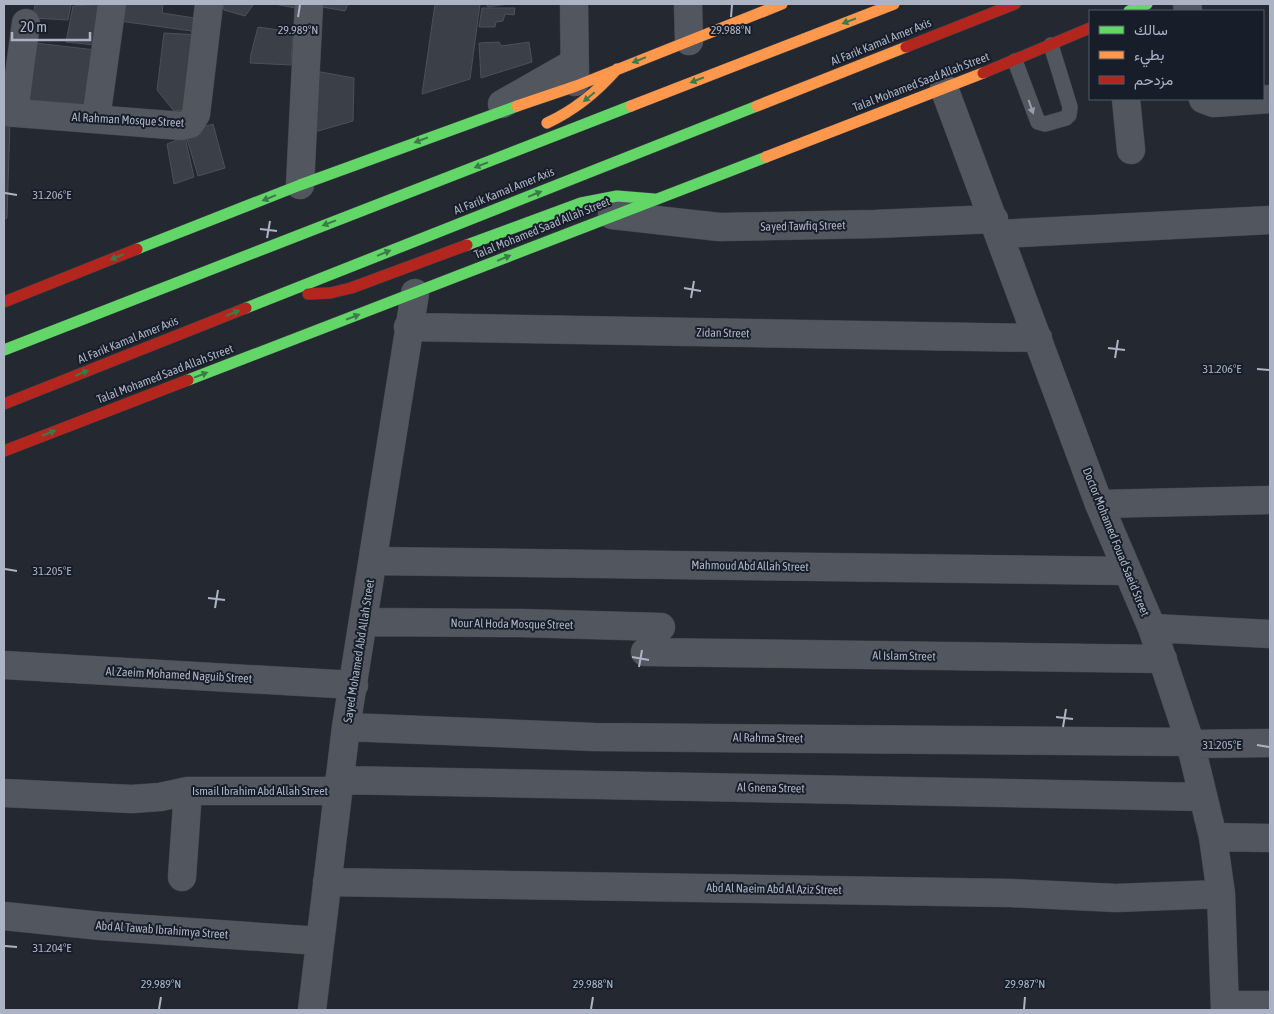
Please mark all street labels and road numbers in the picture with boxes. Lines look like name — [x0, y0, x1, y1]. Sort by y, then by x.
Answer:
street label: Al Farik Kamal Amer Axis — [829, 15, 933, 69]
street label: Talal Mohamed Saad Allah Street — [851, 49, 992, 115]
street label: Al Rahman Mosque Street — [71, 110, 185, 130]
street label: Al Farik Kamal Amer Axis — [452, 164, 556, 218]
street label: Talal Mohamed Saad Allah Street — [472, 194, 612, 262]
street label: Sayed Tawfiq Street — [760, 218, 846, 234]
street label: Al Farik Kamal Amer Axis — [76, 313, 180, 367]
street label: Zidan Street — [696, 326, 750, 340]
street label: Talal Mohamed Saad Allah Street — [95, 341, 236, 407]
street label: Doctor Mohamed Fouad Saeid Street — [1080, 466, 1152, 619]
street label: Mahmoud Abd Allah Street — [691, 558, 809, 574]
street label: Sayed Mohamed Abd Allah Street — [341, 578, 377, 724]
street label: Nour Al Hoda Mosque Street — [451, 616, 574, 632]
street label: Al Islam Street — [872, 648, 936, 664]
street label: Al Zaeim Mohamed Naguib Street — [105, 664, 253, 686]
street label: Al Rahma Street — [733, 730, 804, 746]
street label: Al Gnena Street — [737, 780, 806, 796]
street label: Ismail Ibrahim Abd Allah Street — [192, 784, 329, 798]
street label: Abd Al Naeim Abd Al Aziz Street — [706, 881, 842, 897]
street label: Abd Al Tawab Ibrahimya Street — [95, 918, 229, 942]

